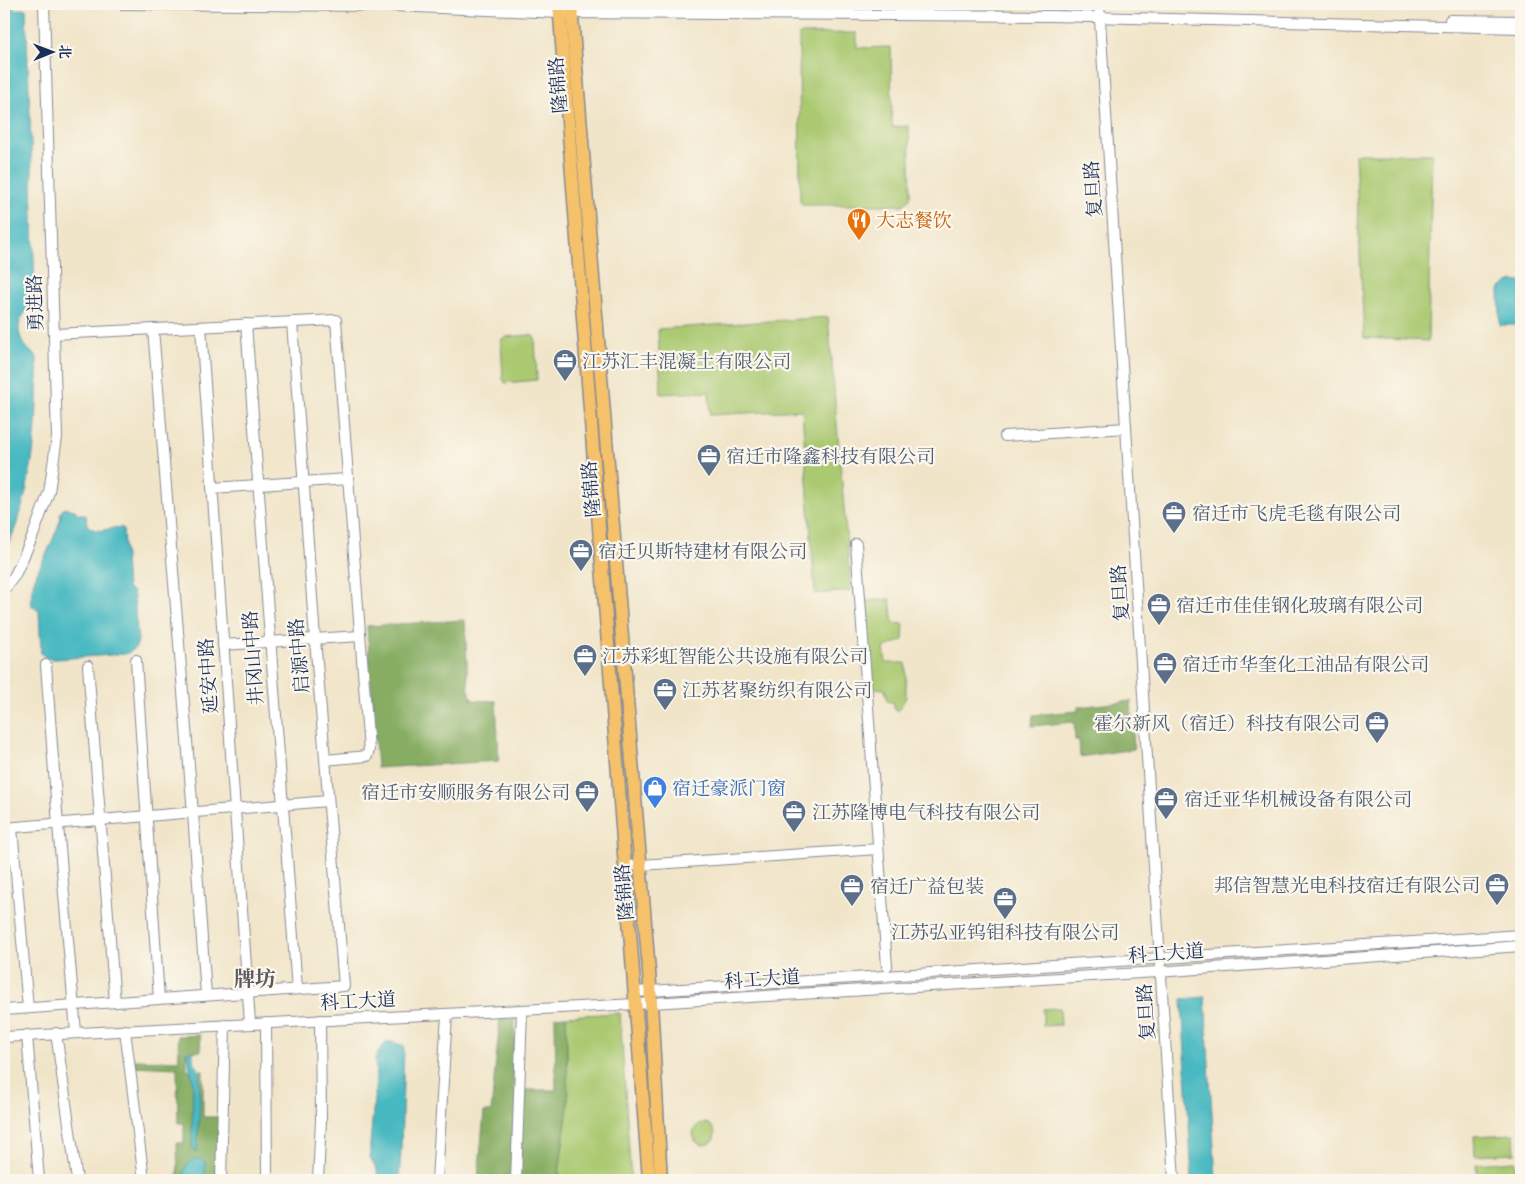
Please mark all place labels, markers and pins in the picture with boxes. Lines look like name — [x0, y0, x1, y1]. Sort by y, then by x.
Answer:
restaurant icon: 大志餐饮 — [846, 207, 872, 241]
place label: 大志餐饮 — [876, 209, 952, 232]
office icon: 江苏汇丰混凝土有限公司 — [552, 348, 578, 382]
place label: 江苏汇丰混凝土有限公司 — [582, 350, 791, 373]
office icon: 宿迁市隆鑫科技有限公司 — [696, 443, 722, 477]
place label: 宿迁市隆鑫科技有限公司 — [726, 445, 935, 468]
office icon: 宿迁市飞虎毛毯有限公司 — [1161, 500, 1187, 534]
place label: 宿迁市飞虎毛毯有限公司 — [1192, 502, 1401, 525]
office icon: 宿迁贝斯特建材有限公司 — [568, 538, 594, 572]
place label: 宿迁贝斯特建材有限公司 — [598, 540, 807, 563]
office icon: 宿迁市佳佳钢化玻璃有限公司 — [1146, 592, 1172, 626]
place label: 宿迁市佳佳钢化玻璃有限公司 — [1176, 594, 1423, 617]
office icon: 江苏彩虹智能公共设施有限公司 — [572, 643, 598, 677]
place label: 江苏彩虹智能公共设施有限公司 — [602, 645, 868, 668]
office icon: 宿迁市华奎化工油品有限公司 — [1152, 651, 1178, 685]
place label: 宿迁市华奎化工油品有限公司 — [1182, 653, 1429, 676]
office icon: 江苏茗聚纺织有限公司 — [652, 677, 678, 711]
place label: 江苏茗聚纺织有限公司 — [682, 679, 872, 702]
office icon: 霍尔新风（宿迁）科技有限公司 — [1364, 710, 1390, 744]
place label: 霍尔新风（宿迁）科技有限公司 — [1094, 712, 1360, 735]
shop icon: 宿迁豪派门窗 — [642, 775, 668, 809]
place label: 宿迁豪派门窗 — [672, 777, 786, 800]
office icon: 宿迁市安顺服务有限公司 — [574, 779, 600, 813]
place label: 宿迁市安顺服务有限公司 — [361, 781, 570, 804]
office icon: 宿迁亚华机械设备有限公司 — [1153, 786, 1179, 820]
place label: 宿迁亚华机械设备有限公司 — [1184, 788, 1412, 811]
office icon: 江苏隆博电气科技有限公司 — [781, 799, 807, 833]
place label: 江苏隆博电气科技有限公司 — [812, 801, 1040, 824]
office icon: 邦信智慧光电科技宿迁有限公司 — [1484, 872, 1510, 906]
office icon: 宿迁广益包装 — [839, 873, 865, 907]
place label: 邦信智慧光电科技宿迁有限公司 — [1214, 874, 1480, 897]
place label: 宿迁广益包装 — [870, 875, 984, 898]
office icon: 江苏弘亚钨钼科技有限公司 — [992, 886, 1018, 920]
place label: 江苏弘亚钨钼科技有限公司 — [891, 921, 1119, 944]

